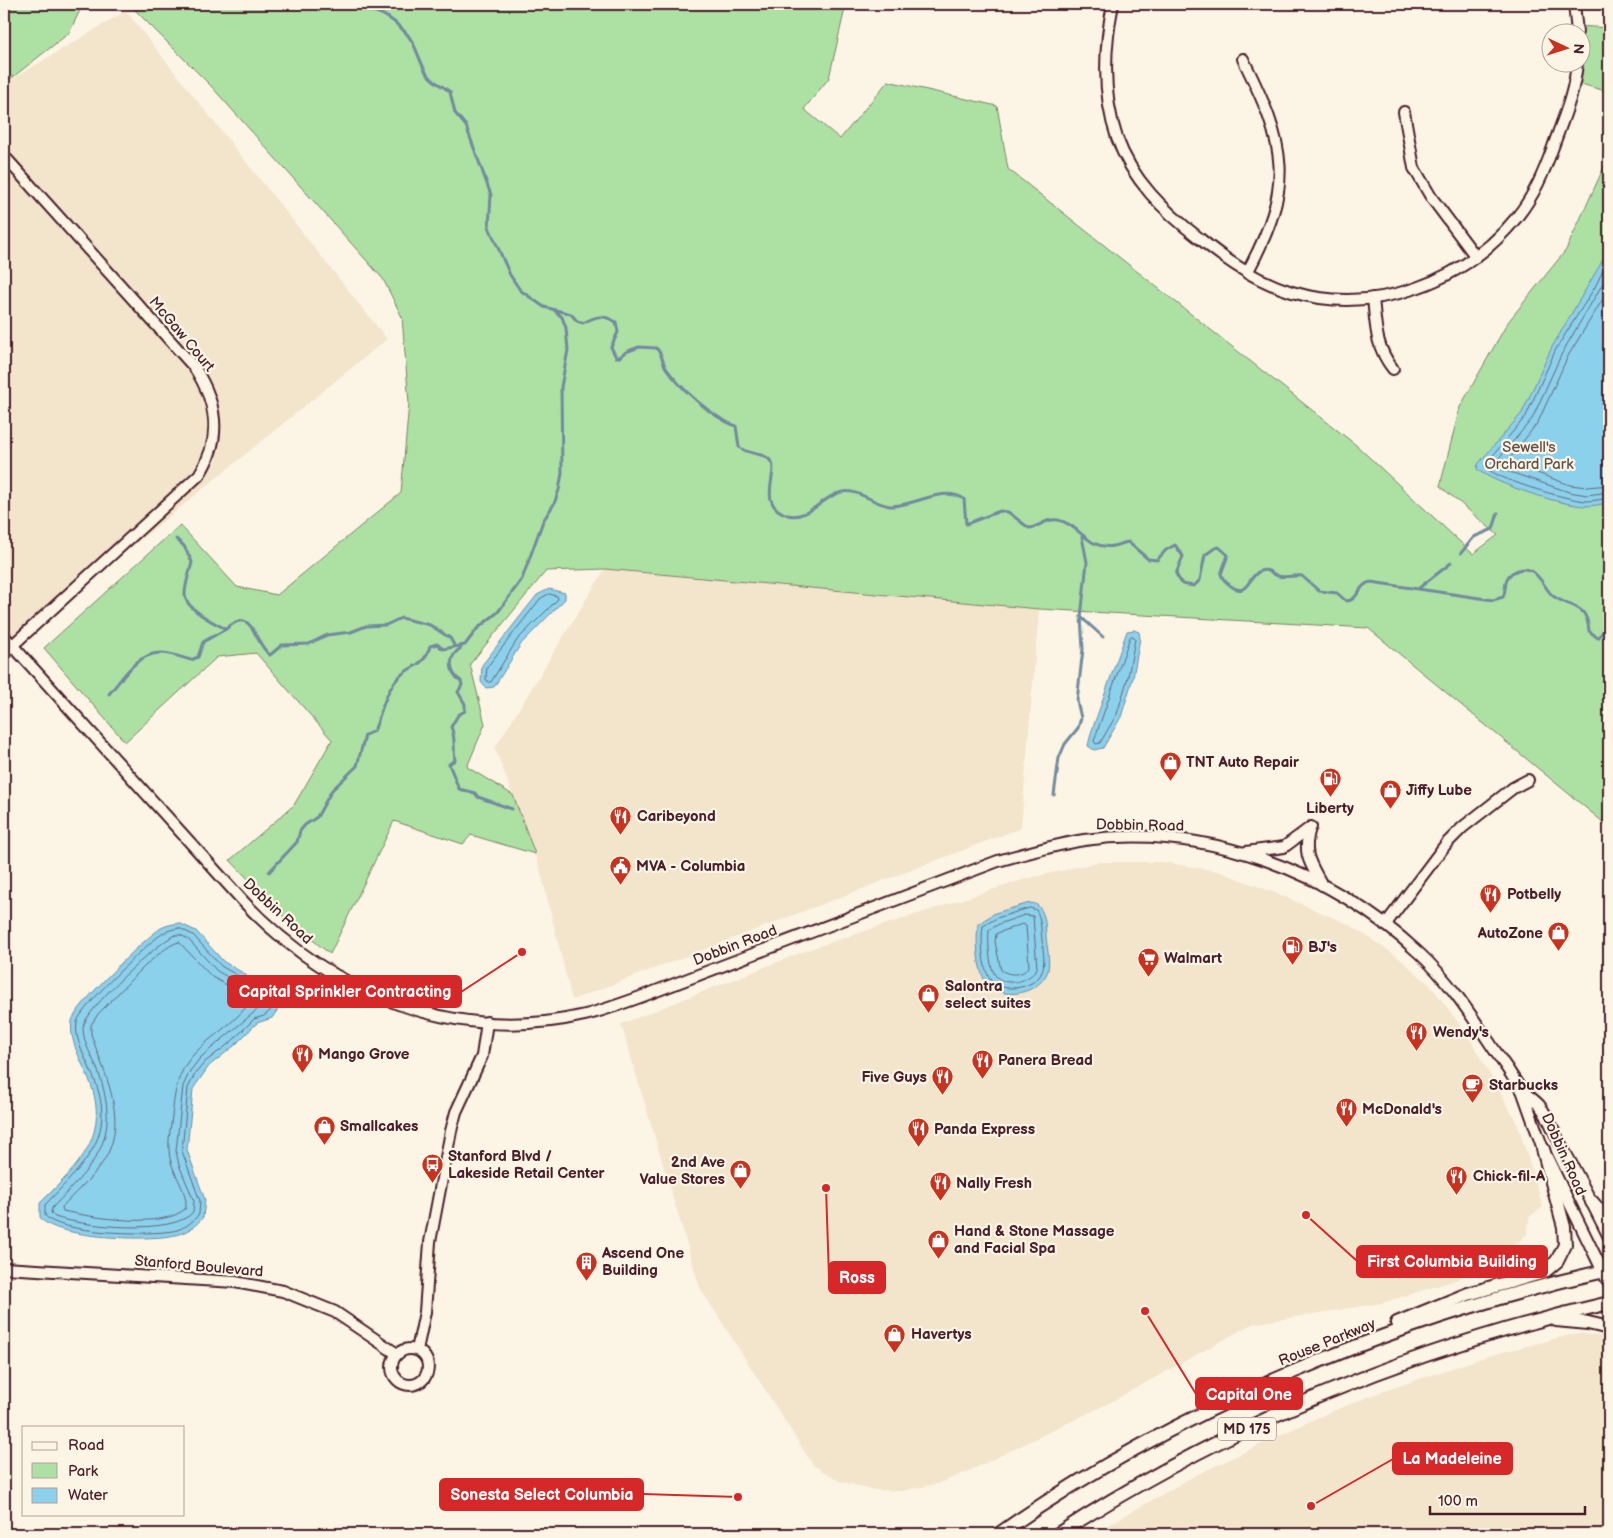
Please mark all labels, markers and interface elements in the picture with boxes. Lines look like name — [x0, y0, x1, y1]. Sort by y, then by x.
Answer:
north arrow — [1540, 22, 1590, 72]
text: N — [1570, 43, 1587, 55]
street label: McGaw Court — [145, 293, 219, 376]
park label: Sewell's Orchard Park — [1484, 438, 1574, 474]
shop icon: TNT Auto Repair — [1158, 750, 1182, 781]
place label: TNT Auto Repair — [1186, 753, 1300, 772]
fuel station icon: Liberty — [1318, 767, 1342, 798]
shop icon: Jiffy Lube — [1378, 778, 1402, 809]
place label: Jiffy Lube — [1406, 781, 1472, 800]
place label: Liberty — [1306, 799, 1354, 818]
restaurant icon: Caribeyond — [609, 804, 633, 835]
place label: Caribeyond — [637, 807, 716, 826]
street label: Dobbin Road — [1096, 815, 1184, 836]
public building icon: MVA - Columbia — [608, 854, 632, 885]
place label: MVA - Columbia — [636, 857, 745, 876]
street label: Dobbin Road — [239, 874, 316, 948]
restaurant icon: Potbelly — [1479, 882, 1503, 913]
place label: Potbelly — [1507, 885, 1561, 904]
street label: Dobbin Road — [690, 921, 780, 970]
shop icon: AutoZone — [1547, 921, 1571, 952]
place label: AutoZone — [1477, 924, 1543, 943]
fuel station icon: BJ's — [1280, 935, 1304, 966]
place label: BJ's — [1308, 938, 1337, 957]
supermarket icon: Walmart — [1136, 946, 1160, 977]
place label: Walmart — [1164, 949, 1222, 968]
callout: Capital Sprinkler Contracting — [228, 976, 461, 1007]
place label: Salontra select suites — [945, 977, 1031, 1013]
text: Capital Sprinkler Contracting — [239, 983, 451, 1002]
shop icon: Salontra select suites — [917, 983, 941, 1014]
restaurant icon: Wendy's — [1405, 1020, 1429, 1051]
place label: Wendy's — [1433, 1023, 1489, 1042]
restaurant icon: Mango Grove — [290, 1042, 314, 1073]
place label: Mango Grove — [318, 1045, 410, 1064]
restaurant icon: Panera Bread — [970, 1048, 994, 1079]
place label: Panera Bread — [998, 1051, 1093, 1070]
restaurant icon: Five Guys — [931, 1065, 955, 1096]
place label: Five Guys — [862, 1068, 927, 1087]
cafe icon: Starbucks — [1461, 1073, 1485, 1104]
place label: Starbucks — [1489, 1076, 1558, 1095]
restaurant icon: McDonald's — [1334, 1097, 1358, 1128]
place label: McDonald's — [1362, 1100, 1442, 1119]
street label: Dobbin Road — [1537, 1110, 1590, 1198]
shop icon: Smallcakes — [312, 1114, 336, 1145]
place label: Smallcakes — [340, 1117, 418, 1136]
restaurant icon: Panda Express — [906, 1117, 930, 1148]
place label: Panda Express — [934, 1120, 1035, 1139]
place label: Stanford Blvd / Lakeside Retail Center — [448, 1147, 606, 1183]
bus stop icon: Stanford Blvd / Lakeside Retail Center — [420, 1153, 444, 1184]
place label: 2nd Ave Value Stores — [639, 1153, 725, 1189]
shop icon: 2nd Ave Value Stores — [729, 1159, 753, 1190]
restaurant icon: Chick-fil-A — [1445, 1164, 1469, 1195]
place label: Chick-fil-A — [1473, 1167, 1546, 1186]
restaurant icon: Nally Fresh — [928, 1171, 952, 1202]
place label: Nally Fresh — [956, 1174, 1032, 1193]
place label: Hand & Stone Massage and Facial Spa — [954, 1222, 1115, 1258]
shop icon: Hand & Stone Massage and Facial Spa — [926, 1228, 950, 1259]
place label: Ascend One Building — [601, 1244, 684, 1280]
callout: First Columbia Building — [1357, 1246, 1547, 1277]
building icon: Ascend One Building — [574, 1250, 598, 1281]
street label: Stanford Boulevard — [134, 1251, 264, 1282]
text: First Columbia Building — [1367, 1253, 1537, 1272]
callout: Ross — [829, 1262, 885, 1293]
text: Ross — [839, 1269, 875, 1288]
street label: Rouse Parkway — [1276, 1314, 1379, 1371]
shop icon: Havertys — [883, 1322, 907, 1353]
place label: Havertys — [911, 1325, 972, 1344]
callout: Capital One — [1196, 1378, 1302, 1409]
text: Capital One — [1206, 1386, 1292, 1405]
road number: MD 175 — [1218, 1418, 1276, 1440]
legend — [22, 1426, 185, 1516]
text: Road — [68, 1436, 104, 1455]
callout: La Madeleine — [1393, 1443, 1512, 1474]
text: La Madeleine — [1402, 1450, 1502, 1469]
text: Park — [68, 1462, 99, 1481]
callout: Sonesta Select Columbia — [440, 1479, 643, 1510]
scale bar — [1430, 1483, 1586, 1515]
text: Water — [68, 1486, 108, 1505]
text: Sonesta Select Columbia — [450, 1486, 634, 1505]
text: 100 m — [1438, 1492, 1478, 1511]

